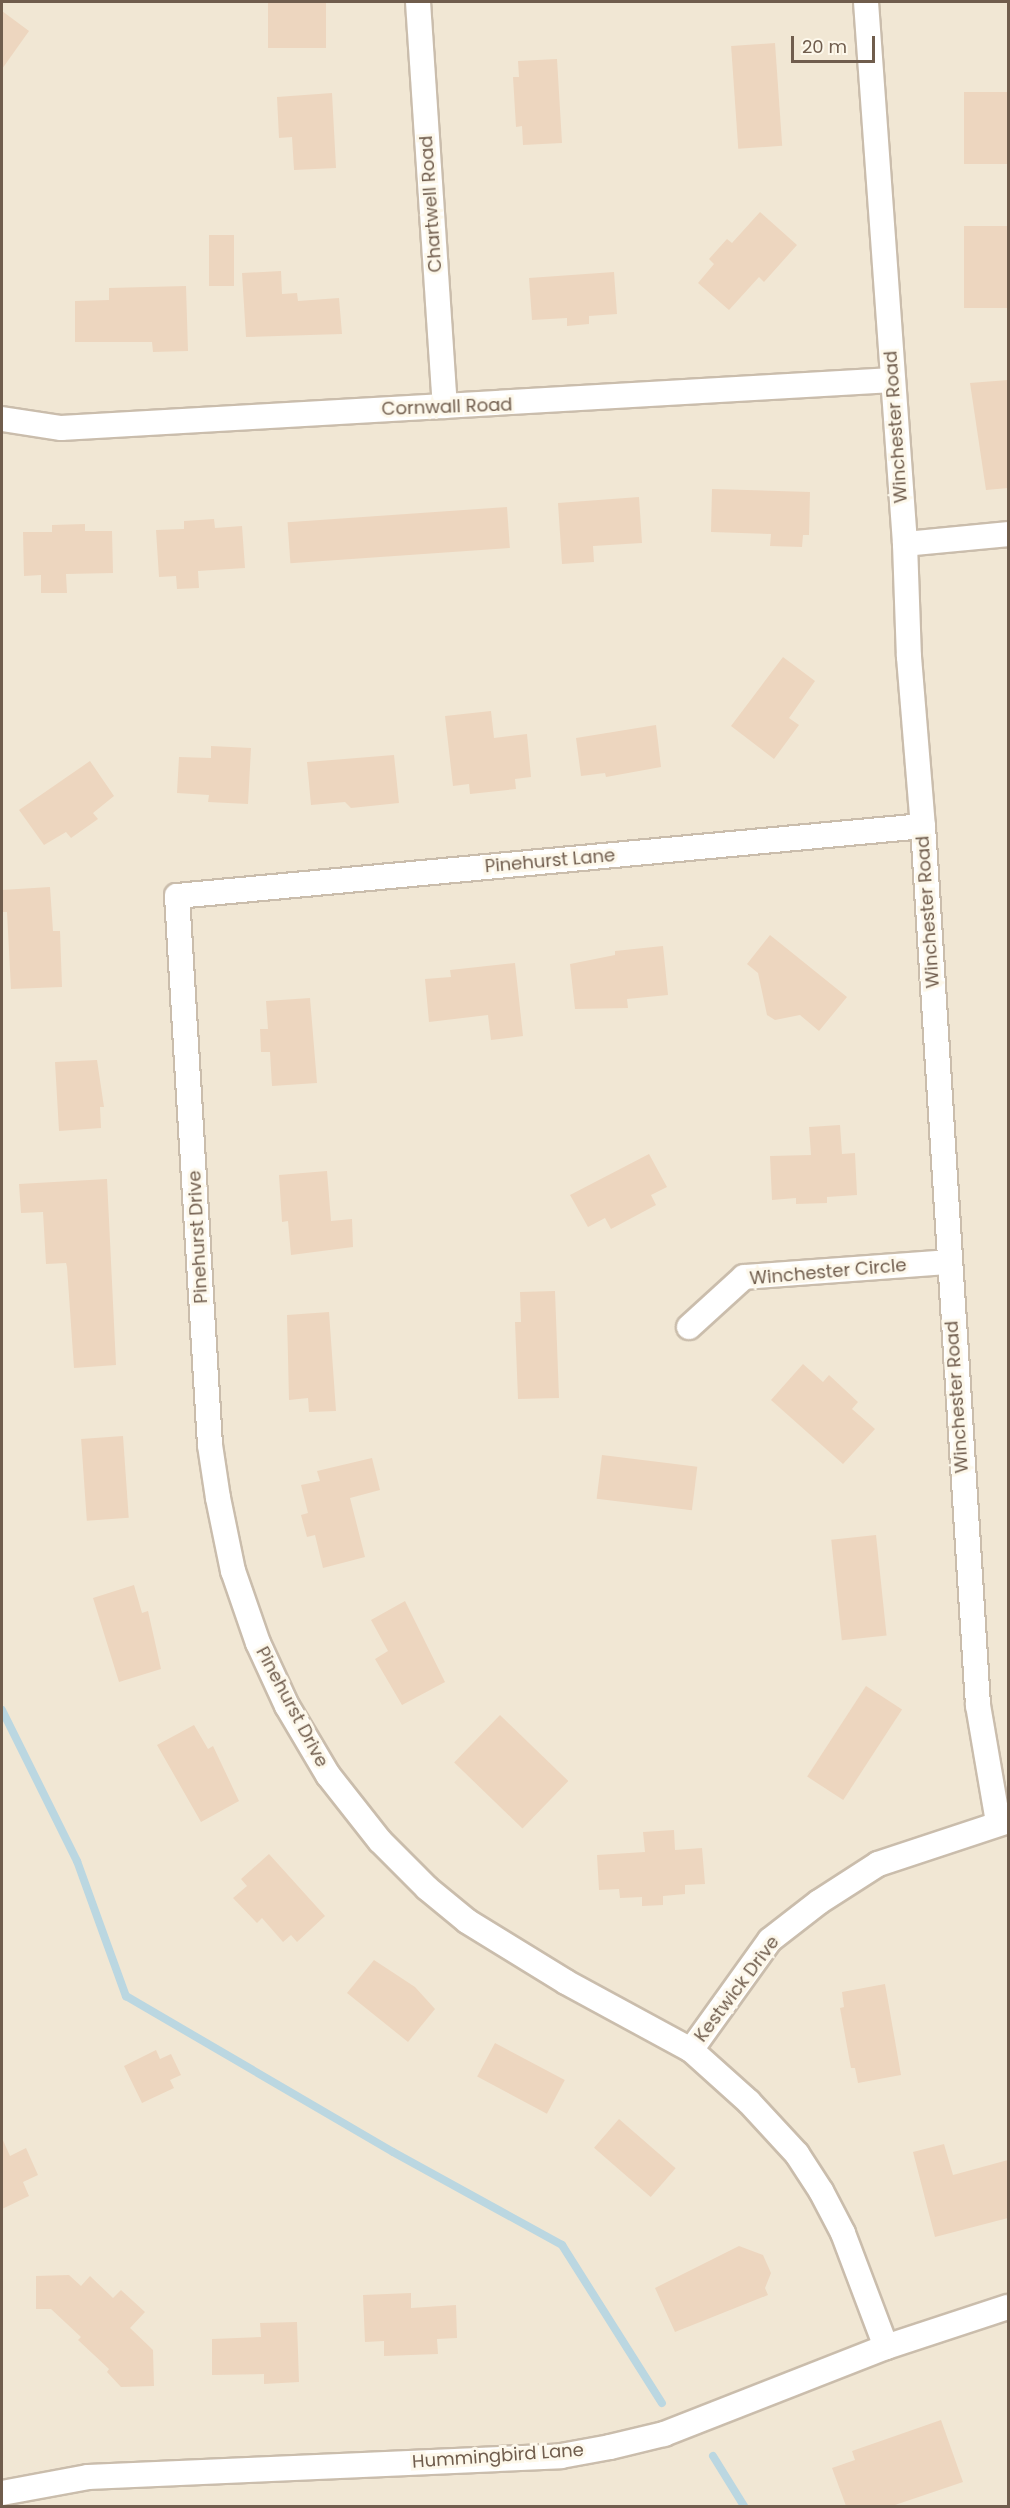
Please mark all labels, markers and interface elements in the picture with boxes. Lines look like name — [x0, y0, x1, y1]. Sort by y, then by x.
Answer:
scale bar — [794, 24, 878, 62]
text: 20 m — [802, 34, 847, 59]
street label: Chartwell Road — [415, 135, 447, 273]
street label: Winchester Road — [880, 350, 912, 504]
street label: Cornwall Road — [381, 394, 513, 420]
street label: Winchester Road — [912, 835, 944, 989]
street label: Pinehurst Lane — [484, 845, 616, 877]
street label: Pinehurst Drive — [184, 1170, 212, 1304]
street label: Winchester Circle — [749, 1254, 907, 1290]
street label: Winchester Road — [941, 1320, 973, 1474]
street label: Pinehurst Drive — [251, 1643, 333, 1771]
street label: Kestwick Drive — [690, 1932, 784, 2046]
street label: Hummingbird Lane — [411, 2439, 585, 2473]

